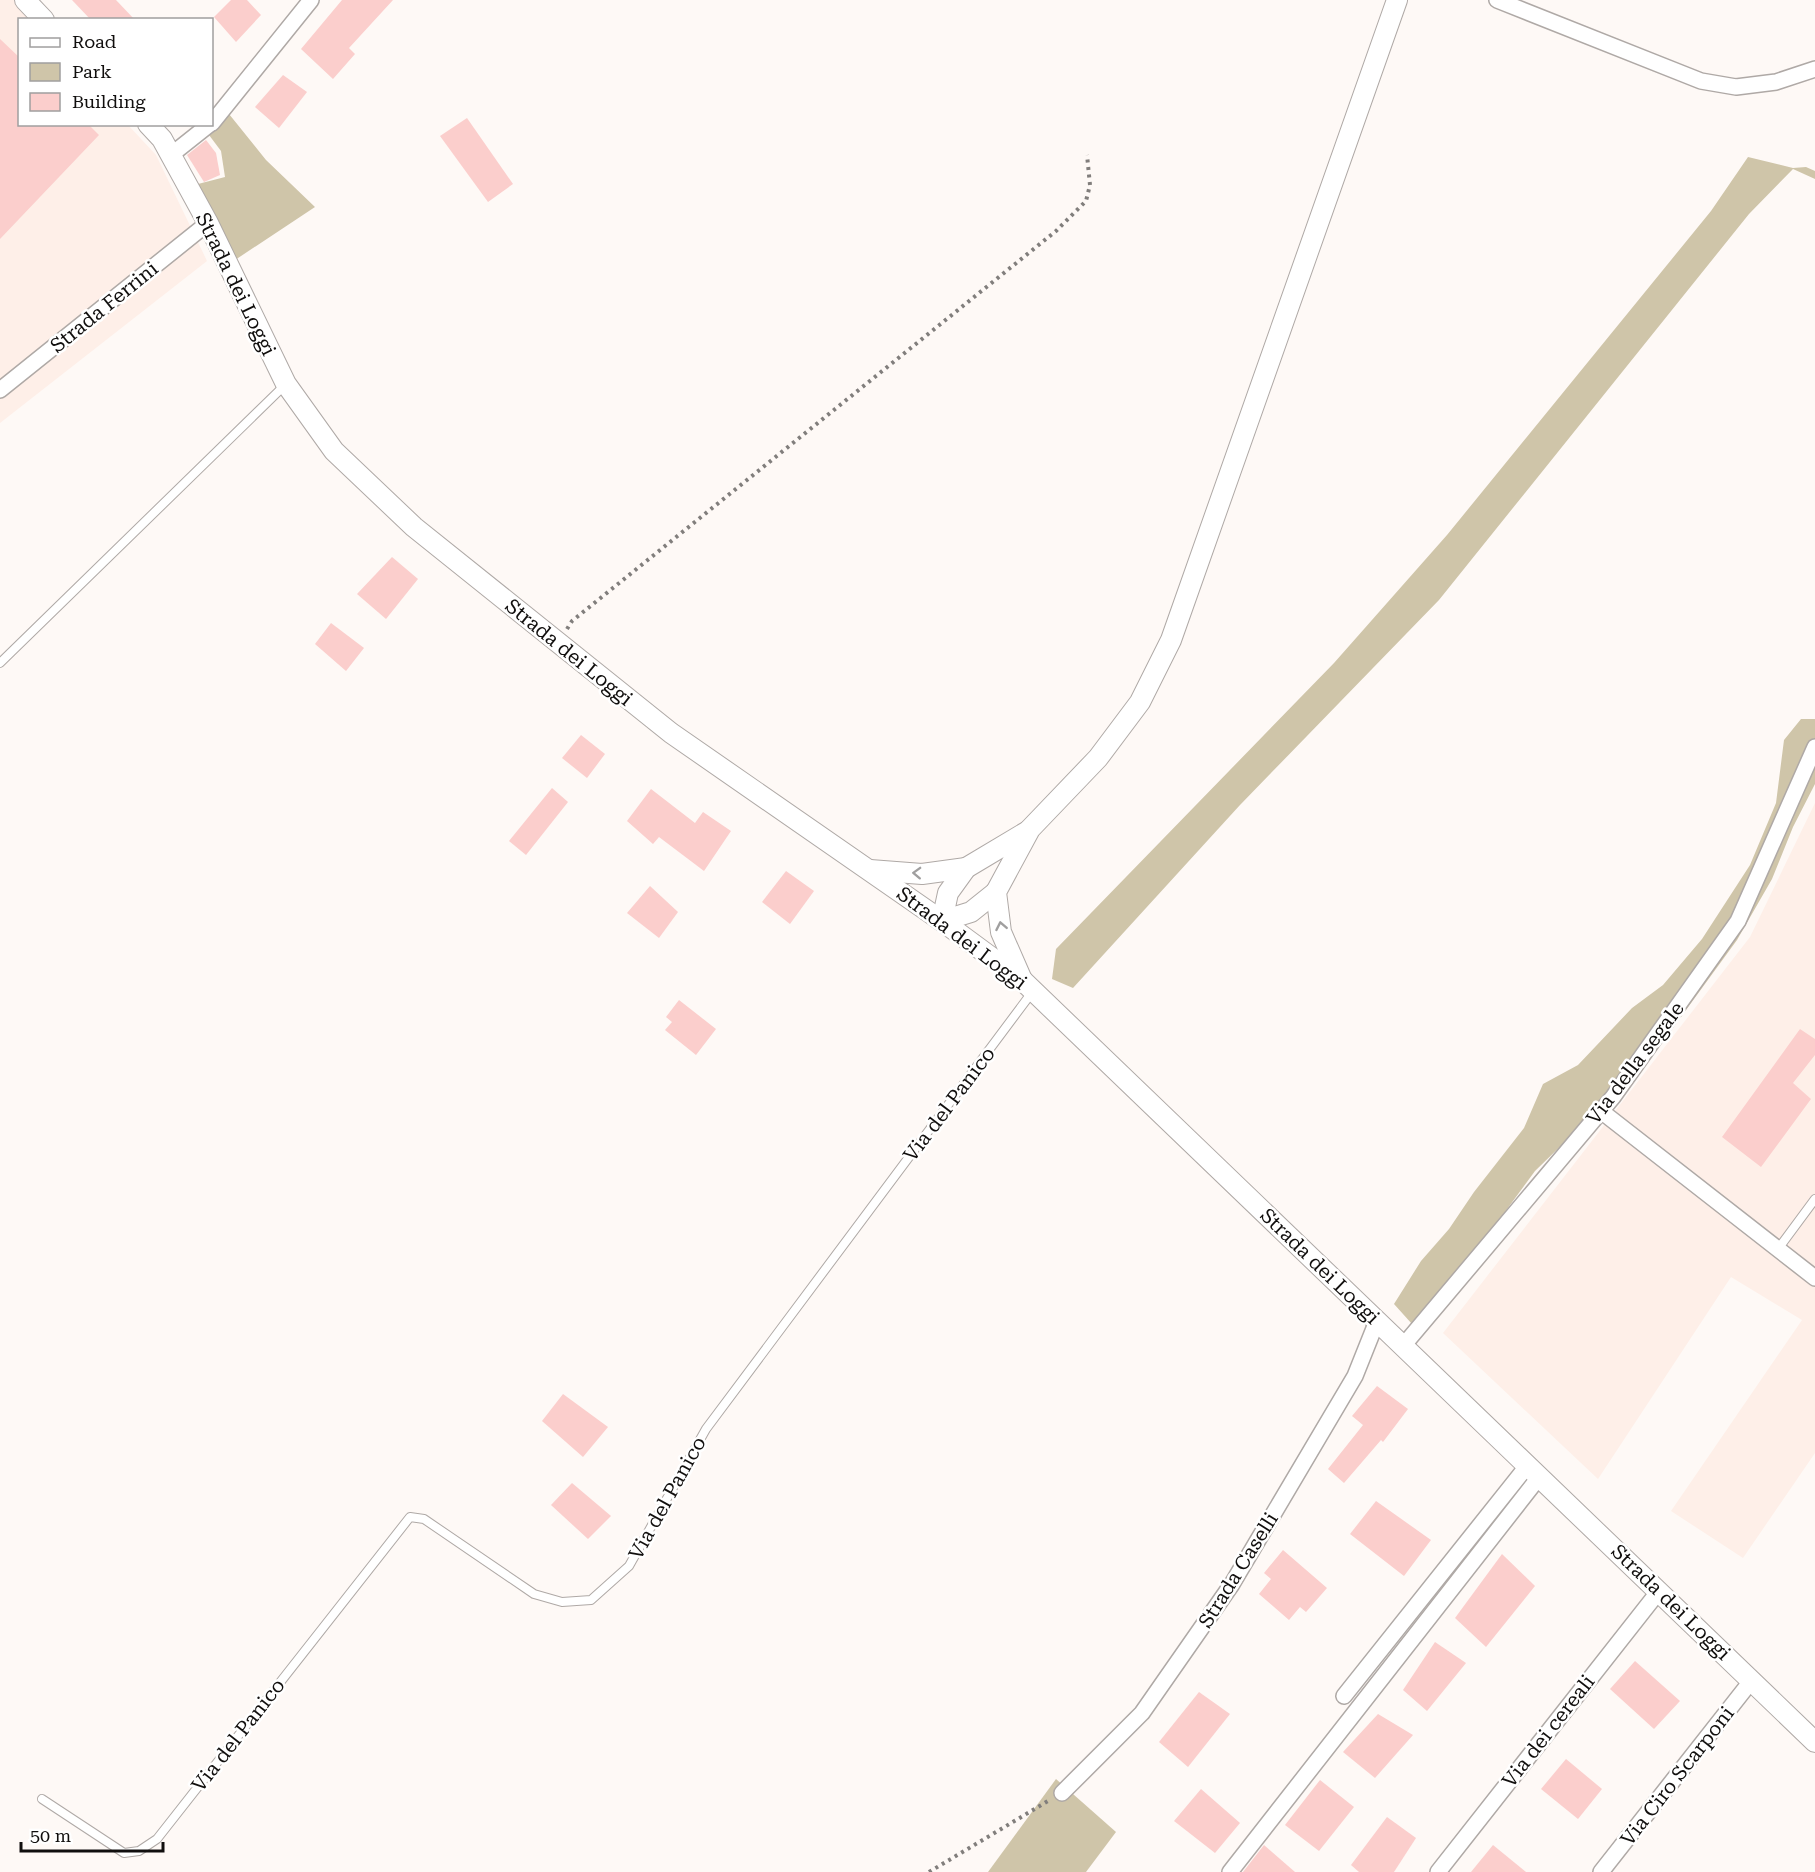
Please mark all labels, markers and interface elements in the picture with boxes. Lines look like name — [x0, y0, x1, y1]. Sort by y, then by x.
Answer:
legend — [18, 18, 213, 126]
text: Road — [72, 31, 117, 52]
text: Park — [72, 61, 112, 82]
text: Building — [72, 91, 146, 112]
street label: Strada dei Loggi — [191, 208, 281, 360]
street label: Strada Ferrini — [45, 256, 163, 358]
street label: Strada dei Loggi — [501, 593, 637, 711]
one-way arrow — [912, 867, 921, 879]
street label: Strada dei Loggi — [892, 881, 1032, 995]
one-way arrow — [995, 921, 1008, 931]
street label: Via della segale — [1581, 997, 1689, 1129]
street label: Via del Panico — [898, 1042, 1000, 1166]
street label: Strada dei Loggi — [1255, 1203, 1385, 1329]
street label: Via del Panico — [623, 1432, 711, 1564]
street label: Strada Caselli — [1193, 1508, 1283, 1632]
street label: Strada dei Loggi — [1606, 1539, 1736, 1665]
street label: Via dei cereali — [1497, 1670, 1599, 1792]
street label: Via del Panico — [186, 1674, 290, 1796]
street label: Via Ciro Scarponi — [1615, 1702, 1739, 1850]
scale bar — [21, 1815, 164, 1853]
text: 50 m — [30, 1825, 71, 1846]

